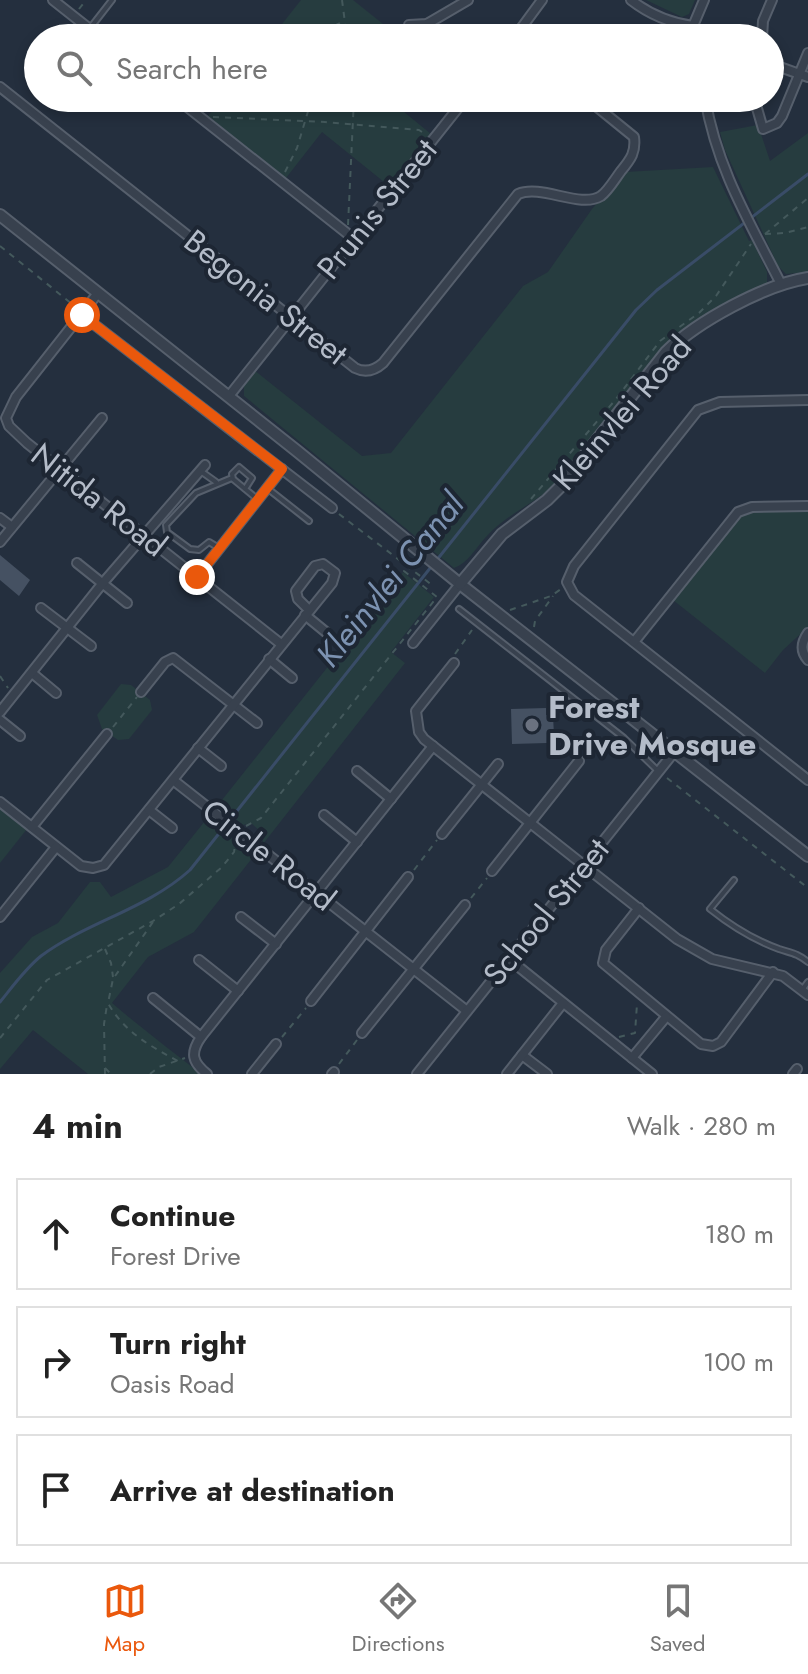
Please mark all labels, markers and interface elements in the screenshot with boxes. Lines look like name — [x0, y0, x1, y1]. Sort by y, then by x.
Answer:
search box — [24, 24, 784, 112]
icon: search — [52, 46, 96, 90]
text: Search here — [116, 47, 268, 90]
street label: Prunis Street — [306, 129, 448, 289]
street label: Begonia Street — [174, 218, 358, 376]
route start — [64, 297, 100, 333]
street label: Kleinvlei Road — [542, 326, 702, 500]
street label: Nitida Road — [21, 432, 177, 568]
water label: Kleinvlei Canal — [304, 481, 477, 678]
route end — [179, 559, 215, 595]
place label: Forest Drive Mosque — [548, 684, 756, 767]
marker: Forest Drive Mosque — [523, 716, 541, 734]
street label: Circle Road — [192, 788, 346, 922]
street label: School Street — [472, 828, 620, 996]
text: 4 min — [32, 1102, 123, 1151]
text: Walk · 280 m — [627, 1107, 776, 1145]
text: Continue — [110, 1194, 236, 1237]
icon: ahead — [34, 1212, 78, 1256]
text: 180 m — [704, 1215, 774, 1253]
text: Forest Drive — [110, 1237, 241, 1275]
text: Turn right — [110, 1322, 246, 1365]
icon: right — [34, 1340, 78, 1384]
text: 100 m — [703, 1343, 774, 1381]
text: Oasis Road — [110, 1365, 235, 1403]
icon: arrive — [34, 1468, 78, 1512]
text: Arrive at destination — [110, 1469, 395, 1512]
tab: Map — [103, 1579, 147, 1659]
tab: Directions — [352, 1579, 445, 1659]
tab: Saved — [650, 1579, 705, 1659]

